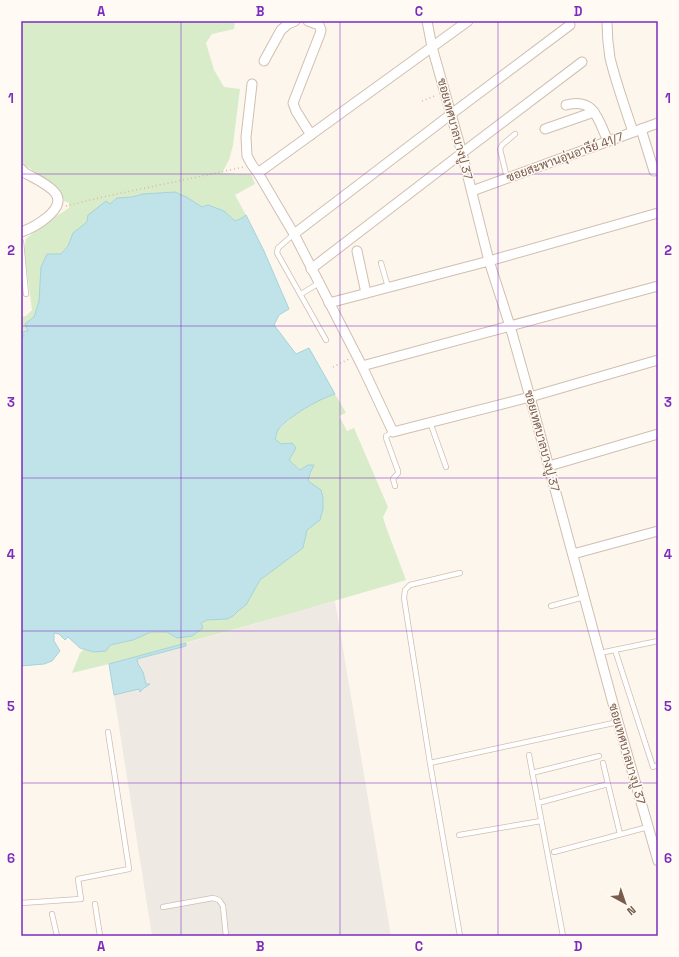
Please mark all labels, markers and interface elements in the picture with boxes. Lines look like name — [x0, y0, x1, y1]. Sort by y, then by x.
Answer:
text: A — [97, 3, 106, 20]
text: B — [256, 3, 265, 20]
text: C — [415, 3, 423, 20]
text: D — [574, 3, 583, 20]
street label: ซอยเทศบาลบางปู 37 — [434, 76, 476, 182]
text: 1 — [8, 90, 14, 107]
text: 1 — [665, 90, 671, 107]
street label: ซอยสะพานอุ่นอารีย์ 41/7 — [504, 128, 626, 187]
text: 2 — [7, 242, 15, 259]
text: 2 — [664, 242, 672, 259]
street label: ซอยเทศบาลบางปู 37 — [521, 388, 563, 494]
text: 3 — [7, 394, 15, 411]
text: 3 — [664, 394, 672, 411]
text: 4 — [7, 546, 15, 563]
text: 4 — [664, 546, 672, 563]
text: 5 — [7, 698, 15, 715]
text: 5 — [664, 698, 672, 715]
street label: ซอยเทศบาลบางปู 37 — [605, 702, 649, 807]
text: 6 — [7, 850, 15, 867]
text: 6 — [664, 850, 672, 867]
north arrow — [605, 883, 645, 923]
text: N — [624, 903, 639, 918]
text: A — [97, 938, 106, 955]
text: B — [256, 938, 265, 955]
text: C — [415, 938, 423, 955]
text: D — [574, 938, 583, 955]

